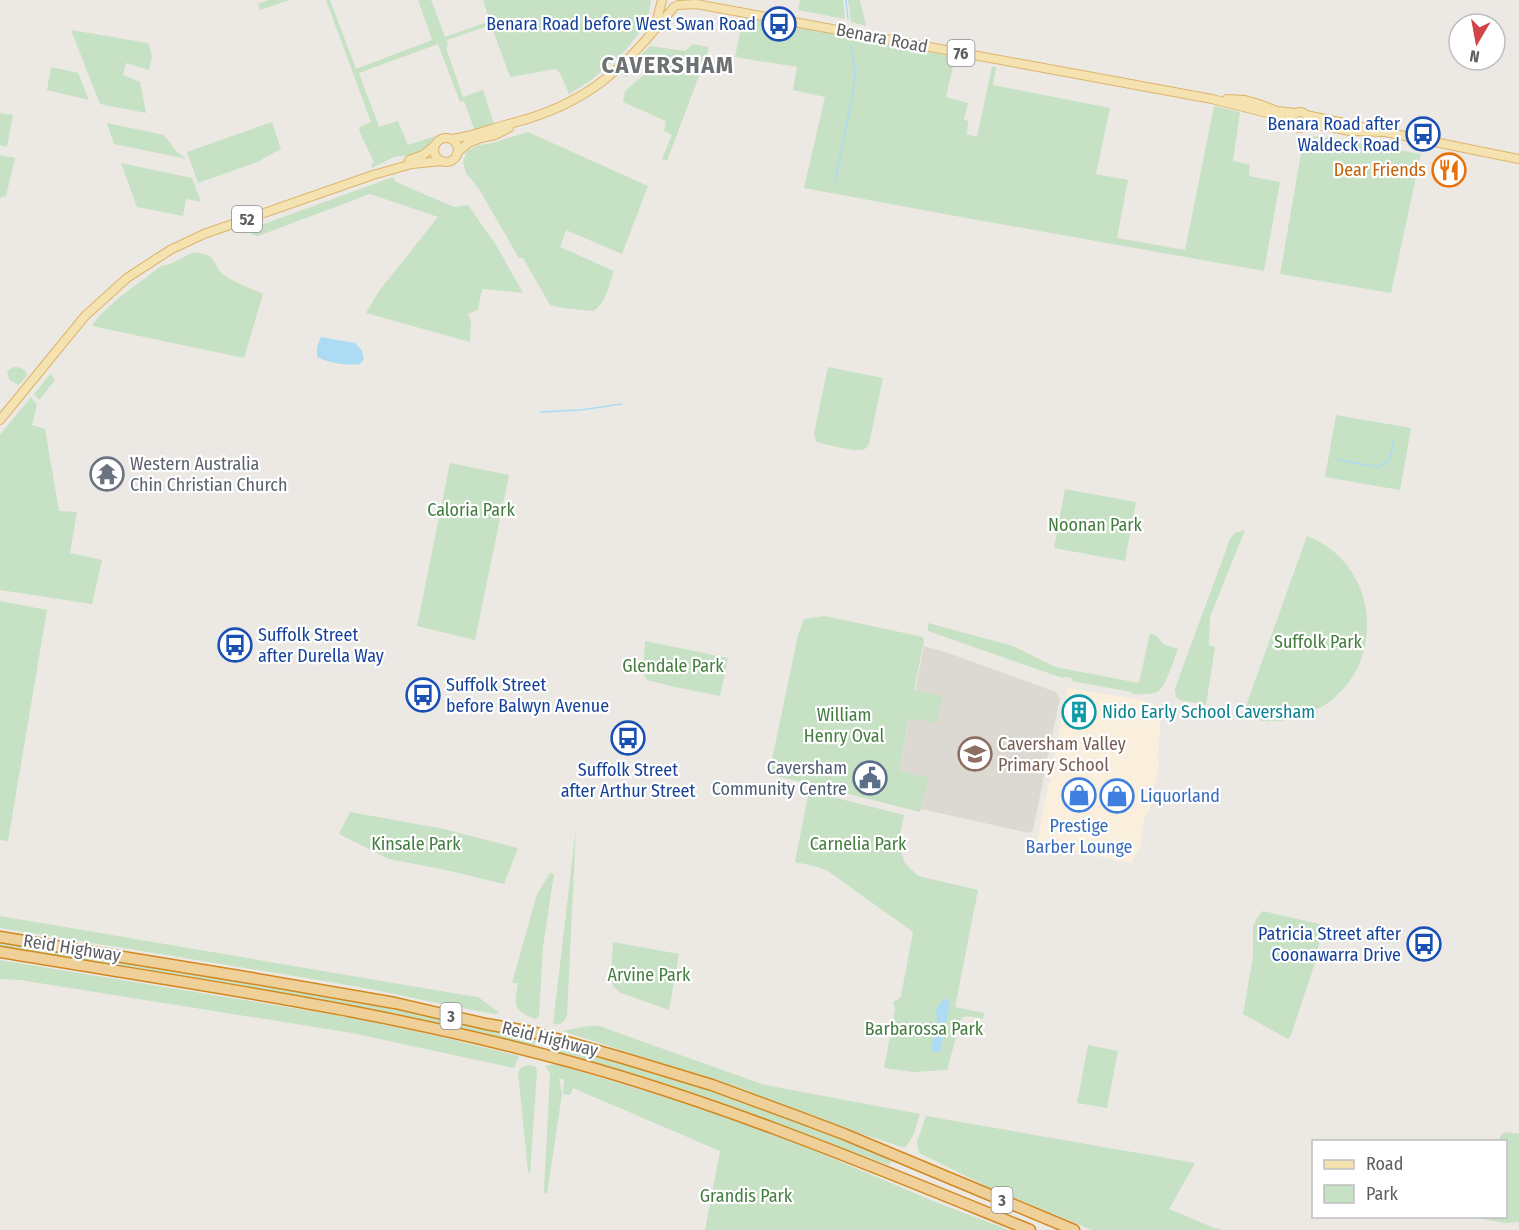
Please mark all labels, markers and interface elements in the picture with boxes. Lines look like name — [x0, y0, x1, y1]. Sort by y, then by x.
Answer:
bus stop icon: Benara Road before West Swan Road — [761, 6, 797, 42]
north arrow — [1447, 12, 1507, 72]
place label: Benara Road before West Swan Road — [486, 13, 756, 35]
street label: Benara Road — [834, 18, 930, 58]
road number: 76 — [948, 40, 974, 66]
text: N — [1468, 46, 1481, 66]
district label: CAVERSHAM — [601, 51, 735, 79]
place label: Benara Road after Waldeck Road — [1268, 113, 1401, 156]
bus stop icon: Benara Road after Waldeck Road — [1405, 116, 1441, 152]
restaurant icon: Dear Friends — [1431, 152, 1467, 188]
place label: Dear Friends — [1334, 159, 1426, 181]
road number: 52 — [232, 206, 262, 232]
place label: Western Australia Chin Christian Church — [130, 453, 287, 496]
temple icon: Western Australia Chin Christian Church — [89, 456, 125, 492]
park label: Caloria Park — [427, 499, 515, 521]
park label: Noonan Park — [1048, 514, 1143, 536]
place label: Suffolk Street after Durella Way — [258, 624, 384, 667]
bus stop icon: Suffolk Street after Durella Way — [217, 627, 253, 663]
park label: Suffolk Park — [1274, 631, 1363, 653]
park label: Glendale Park — [622, 655, 724, 677]
place label: Suffolk Street before Balwyn Avenue — [446, 674, 609, 717]
bus stop icon: Suffolk Street before Balwyn Avenue — [405, 677, 441, 713]
building icon: Nido Early School Caversham — [1061, 694, 1097, 730]
place label: Nido Early School Caversham — [1102, 701, 1315, 723]
park label: William Henry Oval — [804, 704, 884, 747]
bus stop icon: Suffolk Street after Arthur Street — [610, 720, 646, 756]
place label: Caversham Valley Primary School — [998, 733, 1126, 776]
school or university icon: Caversham Valley Primary School — [957, 736, 993, 772]
place label: Caversham Community Centre — [712, 757, 847, 800]
place label: Suffolk Street after Arthur Street — [561, 759, 695, 802]
public building icon: Caversham Community Centre — [852, 760, 888, 796]
shop icon: Prestige Barber Lounge — [1061, 777, 1097, 813]
shop icon: Liquorland — [1099, 778, 1135, 814]
place label: Liquorland — [1140, 785, 1220, 807]
place label: Prestige Barber Lounge — [1026, 815, 1133, 858]
park label: Kinsale Park — [371, 833, 461, 855]
park label: Carnelia Park — [810, 833, 907, 855]
place label: Patricia Street after Coonawarra Drive — [1258, 923, 1402, 966]
bus stop icon: Patricia Street after Coonawarra Drive — [1406, 926, 1442, 962]
street label: Reid Highway — [22, 929, 122, 967]
park label: Arvine Park — [608, 964, 691, 986]
road number: 3 — [440, 1003, 462, 1029]
street label: Reid Highway — [500, 1016, 600, 1062]
park label: Barbarossa Park — [865, 1018, 984, 1040]
legend — [1312, 1140, 1507, 1218]
text: Road — [1366, 1153, 1403, 1175]
text: Park — [1366, 1183, 1399, 1205]
park label: Grandis Park — [700, 1185, 793, 1207]
road number: 3 — [992, 1187, 1012, 1213]

